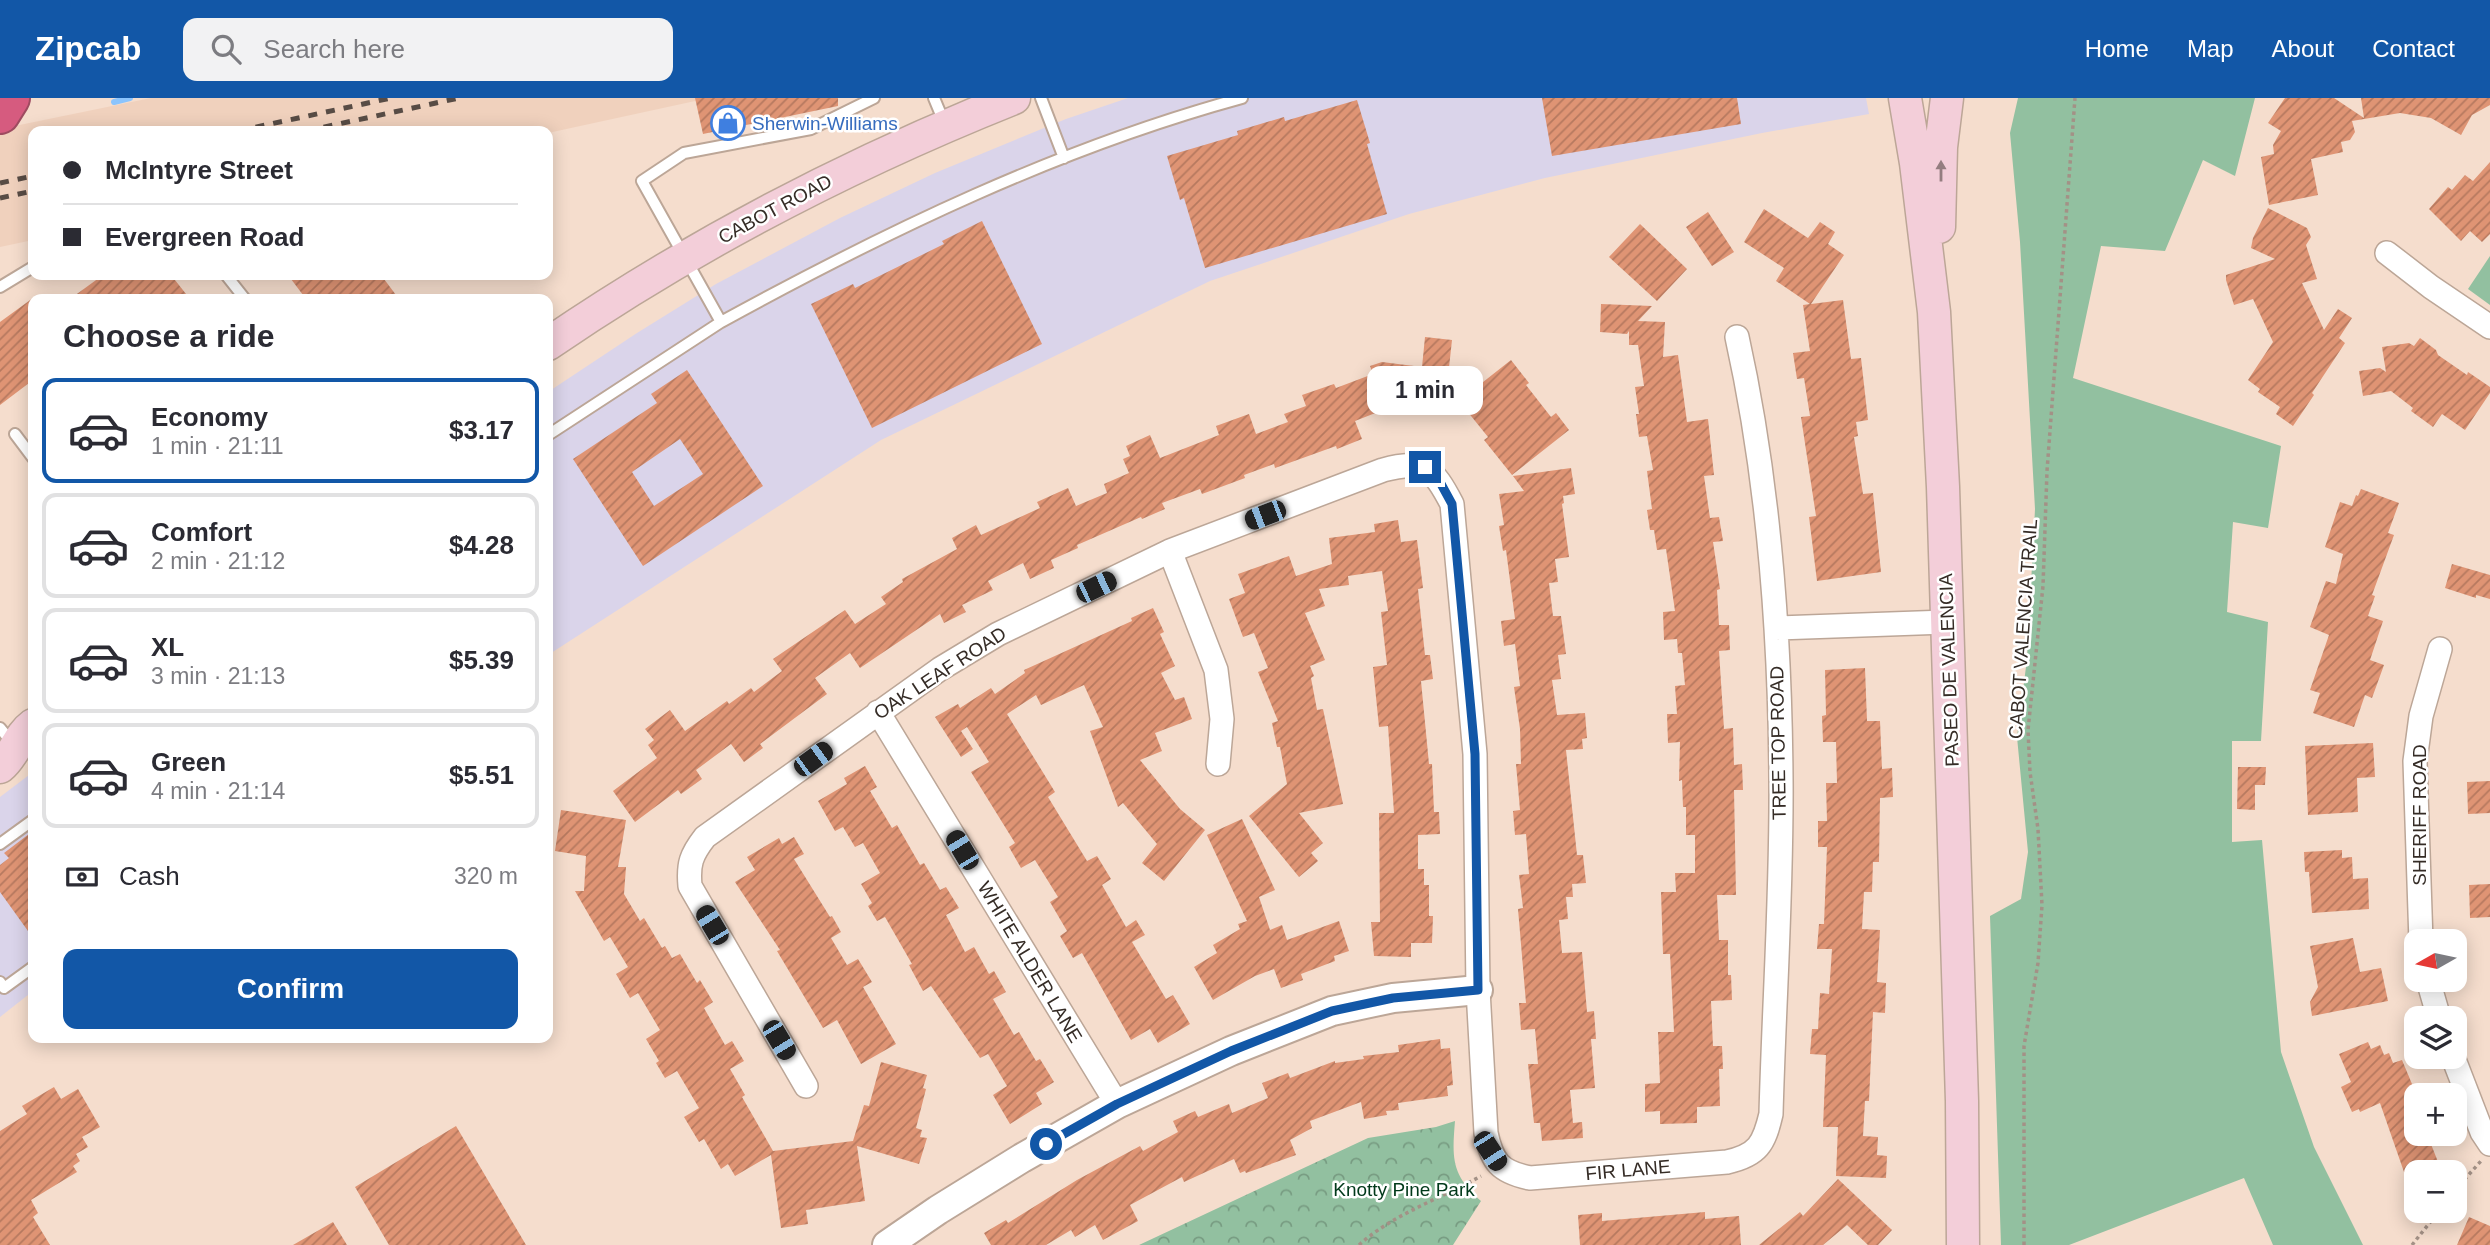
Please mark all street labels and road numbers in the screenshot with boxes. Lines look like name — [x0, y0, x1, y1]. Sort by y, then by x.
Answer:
street label: CABOT ROAD — [715, 170, 835, 248]
street label: CABOT VALENCIA TRAIL — [2005, 518, 2041, 740]
street label: PASEO DE VALENCIA — [1935, 573, 1963, 767]
street label: OAK LEAF ROAD — [870, 622, 1010, 724]
street label: TREE TOP ROAD — [1766, 666, 1790, 820]
street label: SHERIFF ROAD — [2409, 744, 2430, 886]
street label: WHITE ALDER LANE — [974, 878, 1086, 1046]
street label: FIR LANE — [1584, 1156, 1672, 1184]

